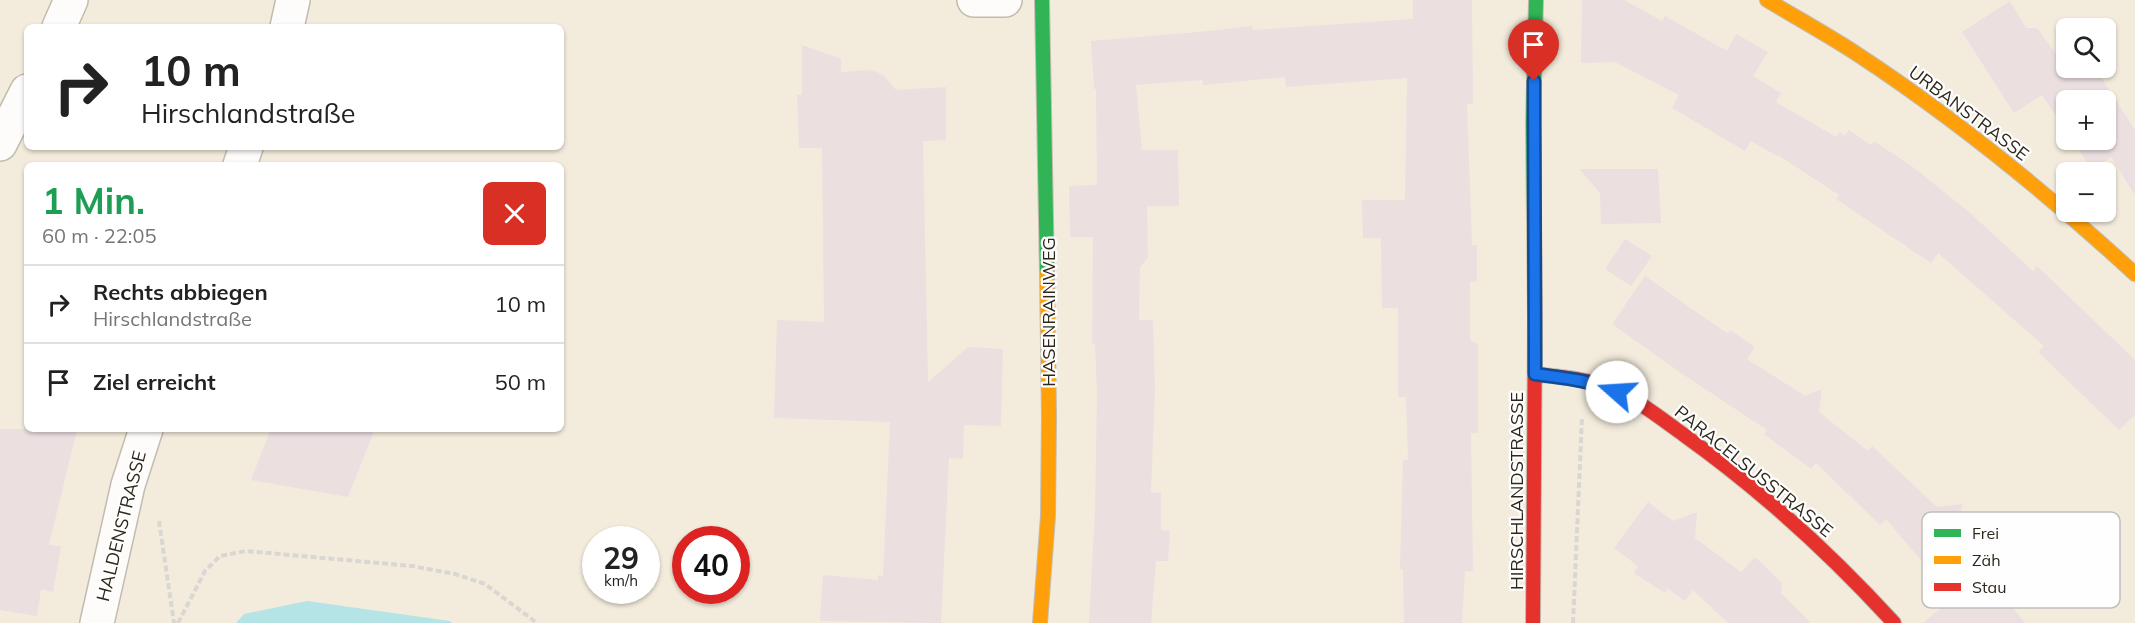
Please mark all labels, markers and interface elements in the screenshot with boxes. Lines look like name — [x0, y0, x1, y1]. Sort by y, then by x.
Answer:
map controls — [2056, 18, 2116, 222]
button: search — [2056, 18, 2116, 78]
pin — [1508, 19, 1559, 81]
icon: arrive — [1517, 28, 1550, 61]
text: 10 m — [141, 44, 241, 97]
icon: right — [42, 48, 120, 126]
street label: URBANSTRASSE — [1904, 60, 2034, 166]
button: + — [2056, 90, 2116, 150]
text: Hirschlandstraße — [141, 96, 355, 130]
button: − — [2056, 162, 2116, 222]
text: 1 Min. — [42, 178, 145, 223]
button: close — [483, 182, 546, 245]
text: 60 m · 22:05 — [42, 223, 156, 248]
street label: HASENRAINWEG — [1037, 237, 1060, 387]
text: Rechts abbiegen — [93, 278, 268, 306]
icon: right — [42, 288, 75, 321]
text: 10 m — [495, 290, 546, 318]
text: Hirschlandstraße — [93, 306, 252, 331]
position arrow — [1585, 360, 1649, 424]
icon: arrive — [42, 366, 75, 399]
text: Ziel erreicht — [93, 368, 216, 396]
text: 50 m — [495, 368, 546, 396]
street label: HIRSCHLANDSTRASSE — [1505, 392, 1528, 590]
street label: PARACELSUSSTRASSE — [1670, 400, 1838, 542]
street label: HALDENSTRASSE — [91, 448, 151, 604]
legend — [1922, 512, 2120, 608]
text: Frei — [1972, 523, 1999, 543]
speed limit sign: 40 — [672, 526, 750, 604]
text: 29 — [603, 539, 639, 577]
text: Zäh — [1972, 550, 2001, 570]
text: km/h — [604, 571, 638, 590]
text: Stau — [1972, 577, 2006, 597]

